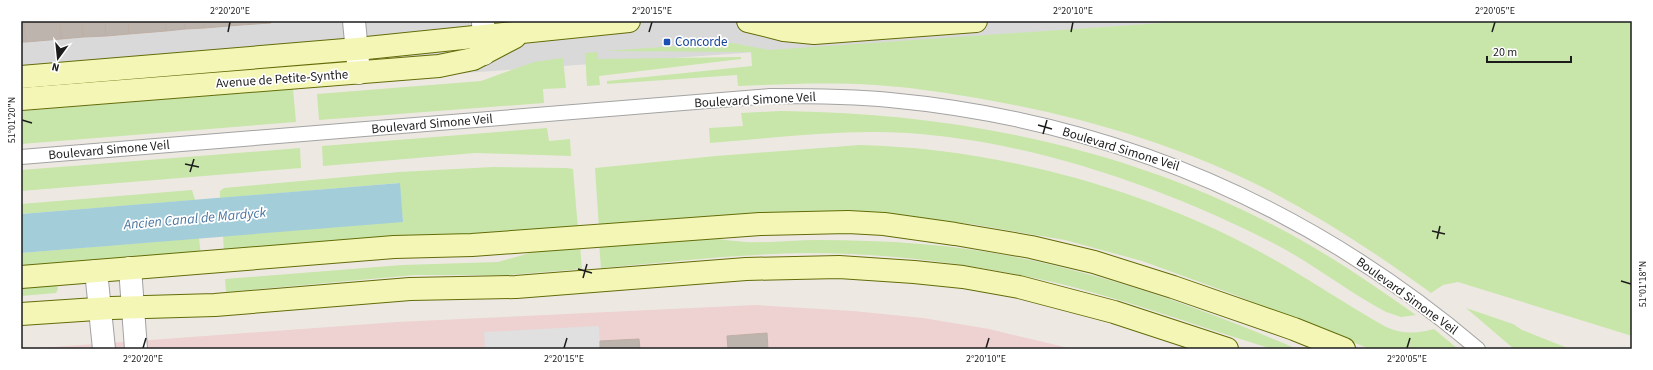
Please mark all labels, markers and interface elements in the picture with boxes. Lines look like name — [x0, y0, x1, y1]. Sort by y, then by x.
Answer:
text: 2°20'20"E — [210, 4, 250, 18]
text: 2°20'15"E — [632, 4, 672, 18]
text: 2°20'10"E — [1053, 4, 1093, 18]
text: 2°20'05"E — [1475, 4, 1515, 18]
place label: Concorde — [675, 33, 727, 51]
marker: Concorde — [662, 37, 672, 47]
north arrow — [38, 38, 78, 78]
scale bar — [1487, 38, 1571, 64]
text: 20 m — [1493, 44, 1517, 61]
text: N — [50, 59, 61, 75]
street label: Avenue de Petite-Synthe — [215, 65, 349, 93]
street label: Boulevard Simone Veil — [694, 88, 816, 112]
text: 51°01'20"N — [5, 97, 19, 143]
street label: Boulevard Simone Veil — [371, 110, 493, 138]
street label: Boulevard Simone Veil — [1060, 123, 1182, 175]
street label: Boulevard Simone Veil — [48, 136, 170, 164]
water label: Ancien Canal de Mardyck — [122, 203, 267, 235]
street label: Boulevard Simone Veil — [1352, 253, 1462, 339]
text: 51°01'18"N — [1636, 261, 1650, 307]
text: 2°20'20"E — [123, 352, 163, 366]
text: 2°20'15"E — [544, 352, 584, 366]
text: 2°20'10"E — [966, 352, 1006, 366]
text: 2°20'05"E — [1387, 352, 1427, 366]

